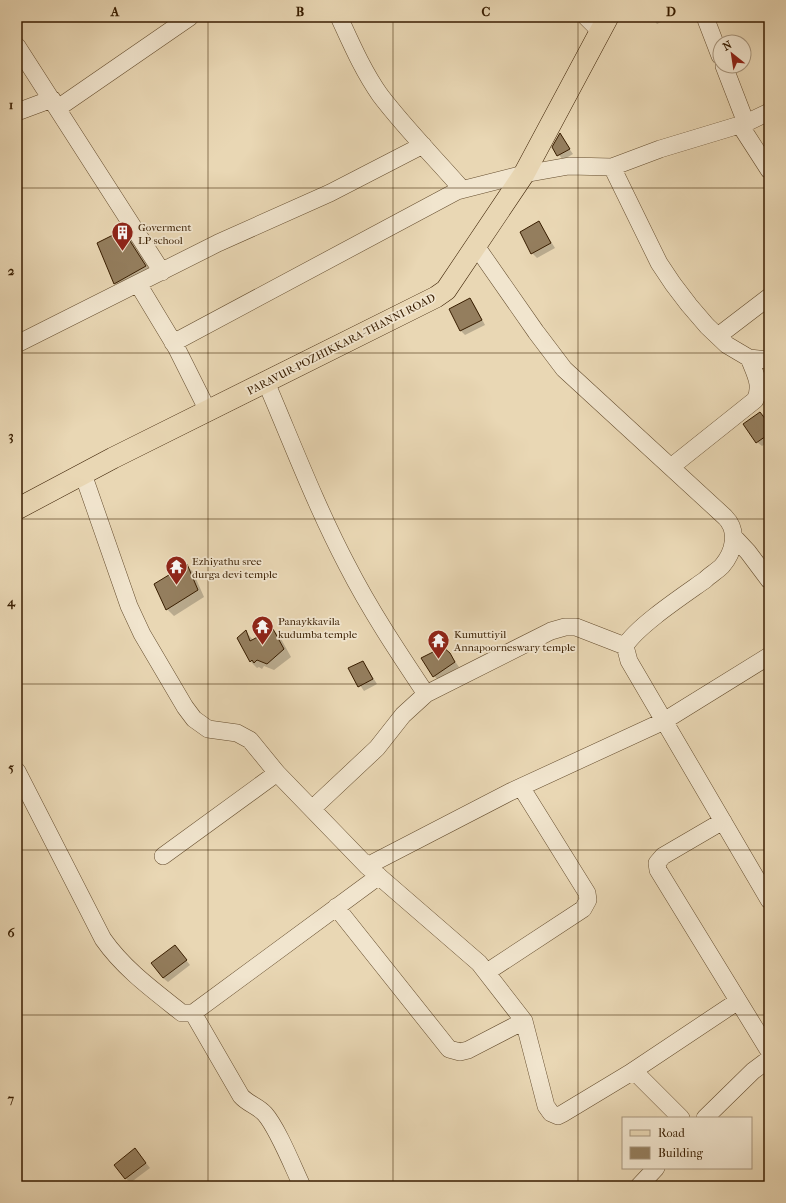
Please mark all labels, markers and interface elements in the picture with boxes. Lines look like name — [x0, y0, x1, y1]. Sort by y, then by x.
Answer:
text: A — [110, 4, 120, 19]
text: B — [296, 4, 305, 19]
text: C — [482, 4, 491, 19]
text: D — [666, 4, 676, 19]
north arrow — [712, 34, 752, 74]
text: N — [720, 38, 735, 53]
text: 1 — [9, 97, 14, 112]
building icon: Goverment LP school — [110, 220, 136, 253]
place label: Goverment LP school — [138, 221, 191, 247]
text: 2 — [8, 263, 15, 278]
street label: PARAVUR-POZHIKKARA-THANNI ROAD — [245, 291, 438, 398]
text: 3 — [8, 428, 14, 444]
temple icon: Ezhiyathu sree durga devi temple — [163, 554, 189, 587]
place label: Ezhiyathu sree durga devi temple — [192, 555, 278, 581]
text: 4 — [6, 594, 16, 610]
temple icon: Panaykkavila kudumba temple — [250, 614, 276, 647]
place label: Panaykkavila kudumba temple — [278, 615, 358, 641]
temple icon: Kumuttiyil Annapoorneswary temple — [425, 627, 451, 660]
place label: Kumuttiyil Annapoorneswary temple — [453, 628, 576, 654]
text: 5 — [8, 760, 14, 775]
text: 6 — [7, 925, 15, 940]
text: 7 — [7, 1091, 15, 1106]
legend — [622, 1117, 752, 1169]
text: Road — [658, 1126, 685, 1140]
text: Building — [658, 1146, 703, 1160]

